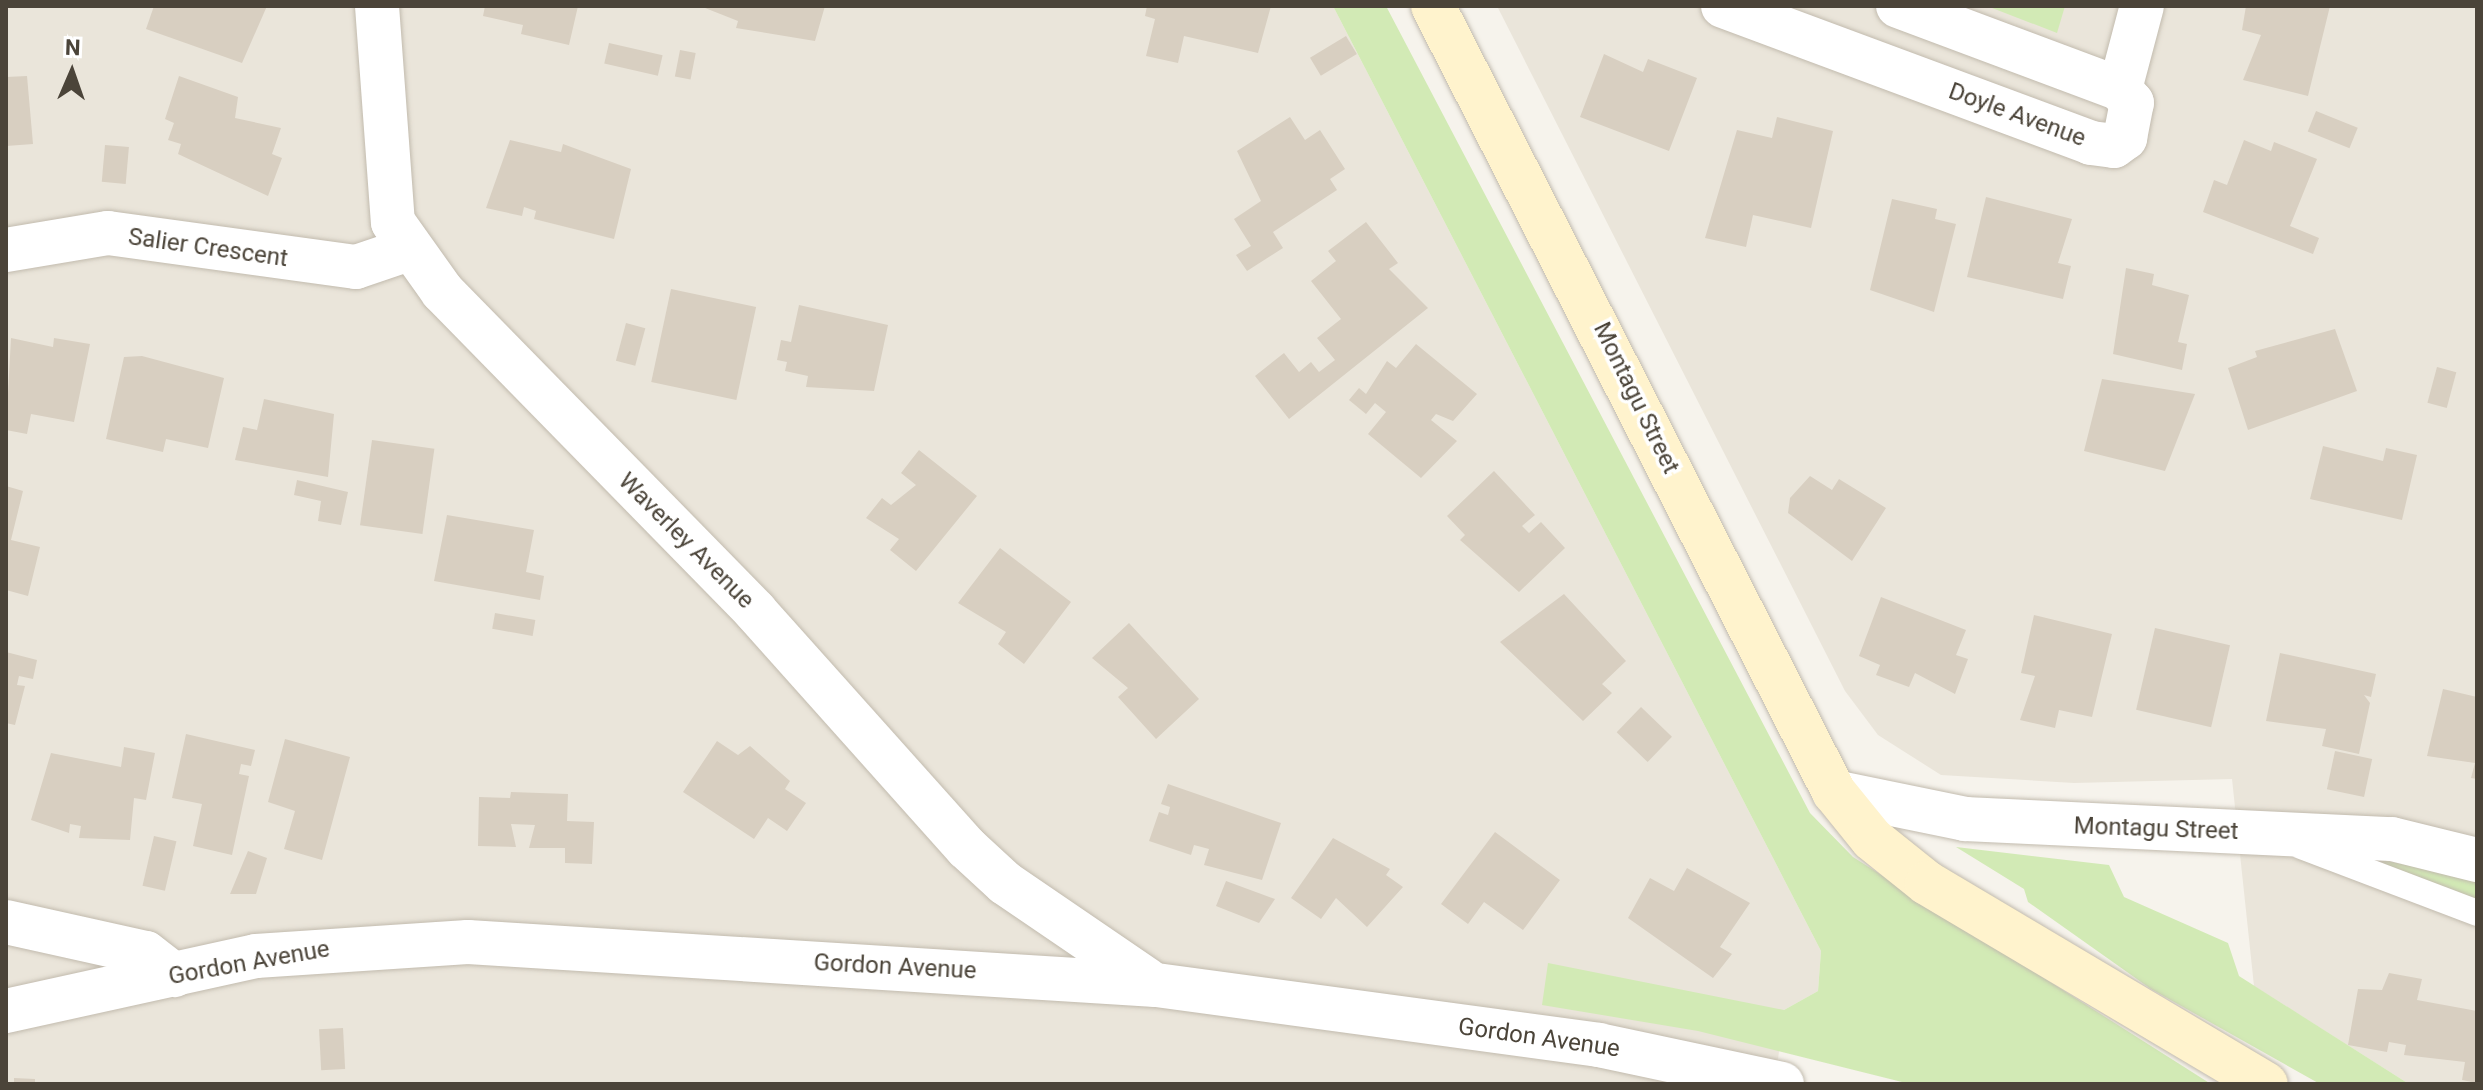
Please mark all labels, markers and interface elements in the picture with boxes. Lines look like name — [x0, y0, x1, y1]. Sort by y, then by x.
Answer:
north arrow — [32, 32, 112, 112]
text: N — [65, 35, 81, 60]
street label: Doyle Avenue — [1945, 77, 2089, 153]
street label: Salier Crescent — [126, 223, 290, 273]
street label: Montagu Street — [1587, 318, 1685, 478]
street label: Waverley Avenue — [612, 467, 760, 615]
street label: Montagu Street — [2073, 812, 2239, 846]
street label: Gordon Avenue — [166, 935, 332, 991]
street label: Gordon Avenue — [813, 948, 977, 986]
street label: Gordon Avenue — [1456, 1012, 1622, 1064]

